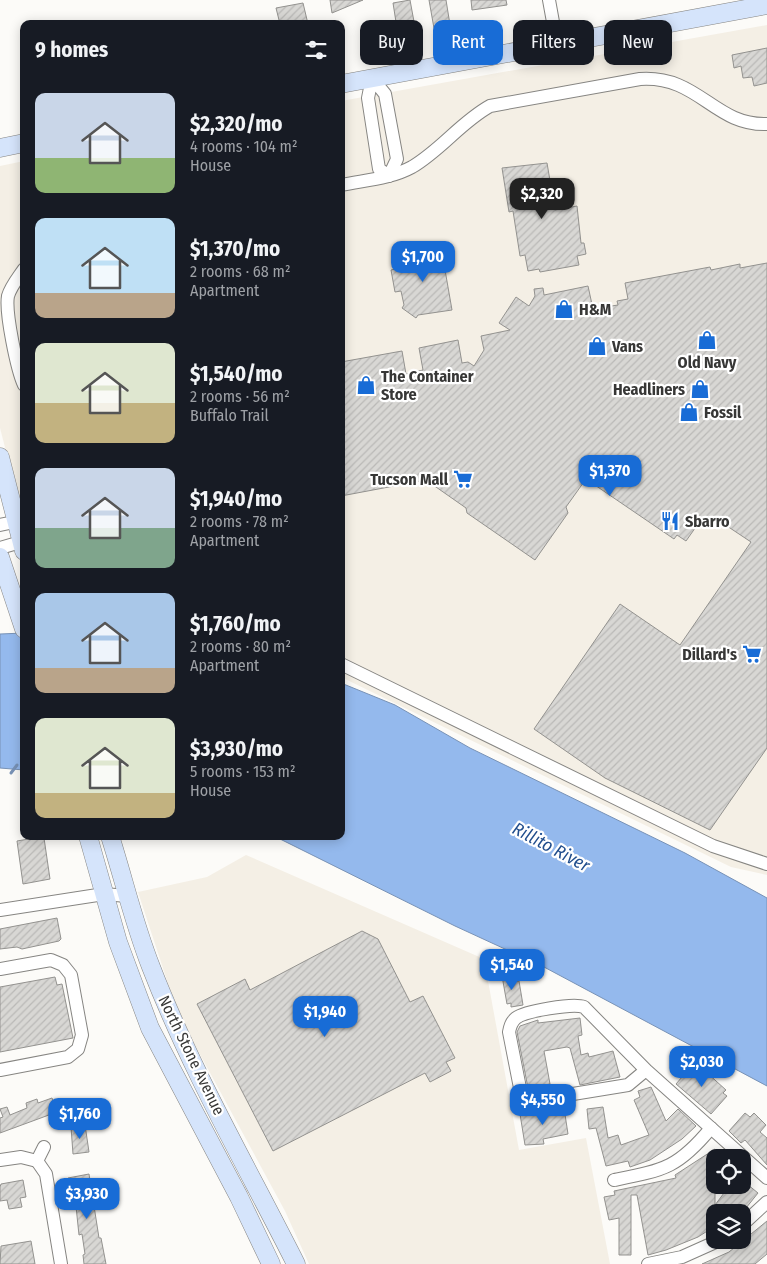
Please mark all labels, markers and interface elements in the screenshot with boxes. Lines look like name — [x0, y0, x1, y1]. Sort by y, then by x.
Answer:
chip: Buy — [360, 20, 423, 65]
chip: Rent — [433, 20, 503, 65]
chip: Filters — [513, 20, 594, 65]
chip: New — [604, 20, 672, 65]
icon: filters — [302, 36, 330, 64]
text: 9 homes — [35, 37, 108, 63]
text: $2,320/mo — [190, 111, 282, 137]
icon: home — [75, 113, 135, 173]
text: 4 rooms · 104 m² — [190, 137, 298, 156]
text: House — [190, 156, 231, 175]
pin: $2,320 — [501, 178, 583, 220]
text: $2,320 — [521, 184, 563, 203]
text: $1,370/mo — [190, 236, 280, 262]
icon: home — [75, 238, 135, 298]
pin: $1,700 — [382, 240, 464, 283]
text: $1,700 — [402, 247, 444, 266]
text: 2 rooms · 68 m² — [190, 262, 291, 281]
text: Apartment — [190, 281, 259, 300]
shop icon: H&M — [553, 298, 575, 320]
place label: H&M — [579, 300, 612, 319]
shop icon: Old Navy — [696, 329, 718, 351]
shop icon: Vans — [586, 335, 608, 357]
place label: Vans — [611, 337, 643, 356]
place label: Old Navy — [678, 353, 737, 372]
text: $1,540/mo — [190, 361, 283, 387]
icon: home — [75, 363, 135, 423]
place label: The Container Store — [381, 367, 474, 404]
shop icon: The Container Store — [355, 374, 377, 396]
shop icon: Headliners — [689, 378, 711, 400]
place label: Headliners — [613, 380, 685, 399]
text: 2 rooms · 56 m² — [190, 387, 290, 406]
shop icon: Fossil — [678, 401, 700, 423]
place label: Fossil — [704, 403, 742, 422]
text: Buffalo Trail — [190, 406, 269, 425]
pin: $1,370 — [569, 454, 651, 497]
text: $1,370 — [590, 461, 630, 480]
supermarket icon: Tucson Mall — [452, 468, 474, 490]
place label: Tucson Mall — [370, 470, 449, 489]
text: $1,940/mo — [190, 486, 282, 512]
icon: home — [75, 488, 135, 548]
restaurant icon: Sbarro — [659, 510, 681, 532]
text: 2 rooms · 78 m² — [190, 512, 289, 531]
place label: Sbarro — [685, 512, 730, 531]
text: Apartment — [190, 531, 259, 550]
text: $1,760/mo — [190, 611, 281, 637]
icon: home — [75, 613, 135, 673]
text: 2 rooms · 80 m² — [190, 637, 291, 656]
supermarket icon: Dillard's — [741, 643, 763, 665]
place label: Dillard's — [682, 645, 737, 664]
text: Apartment — [190, 656, 259, 675]
text: $3,930/mo — [190, 736, 283, 762]
icon: home — [75, 738, 135, 798]
text: 5 rooms · 153 m² — [190, 762, 296, 781]
text: House — [190, 781, 231, 800]
water label: Rillito River — [509, 817, 594, 877]
pin: $1,540 — [471, 948, 553, 991]
text: $1,540 — [491, 955, 533, 974]
street label: North Stone Avenue — [154, 992, 229, 1118]
pin: $1,940 — [284, 996, 366, 1038]
text: $1,940 — [304, 1002, 346, 1021]
pin: $2,030 — [661, 1046, 743, 1088]
text: $2,030 — [680, 1052, 724, 1071]
pin: $4,550 — [502, 1084, 584, 1126]
text: $4,550 — [521, 1090, 565, 1109]
pin: $1,760 — [39, 1098, 121, 1140]
text: $1,760 — [59, 1104, 101, 1123]
map controls — [706, 1149, 751, 1249]
button: locate — [706, 1149, 751, 1194]
pin: $3,930 — [46, 1178, 128, 1220]
text: $3,930 — [65, 1184, 109, 1203]
button: layers — [706, 1204, 751, 1249]

